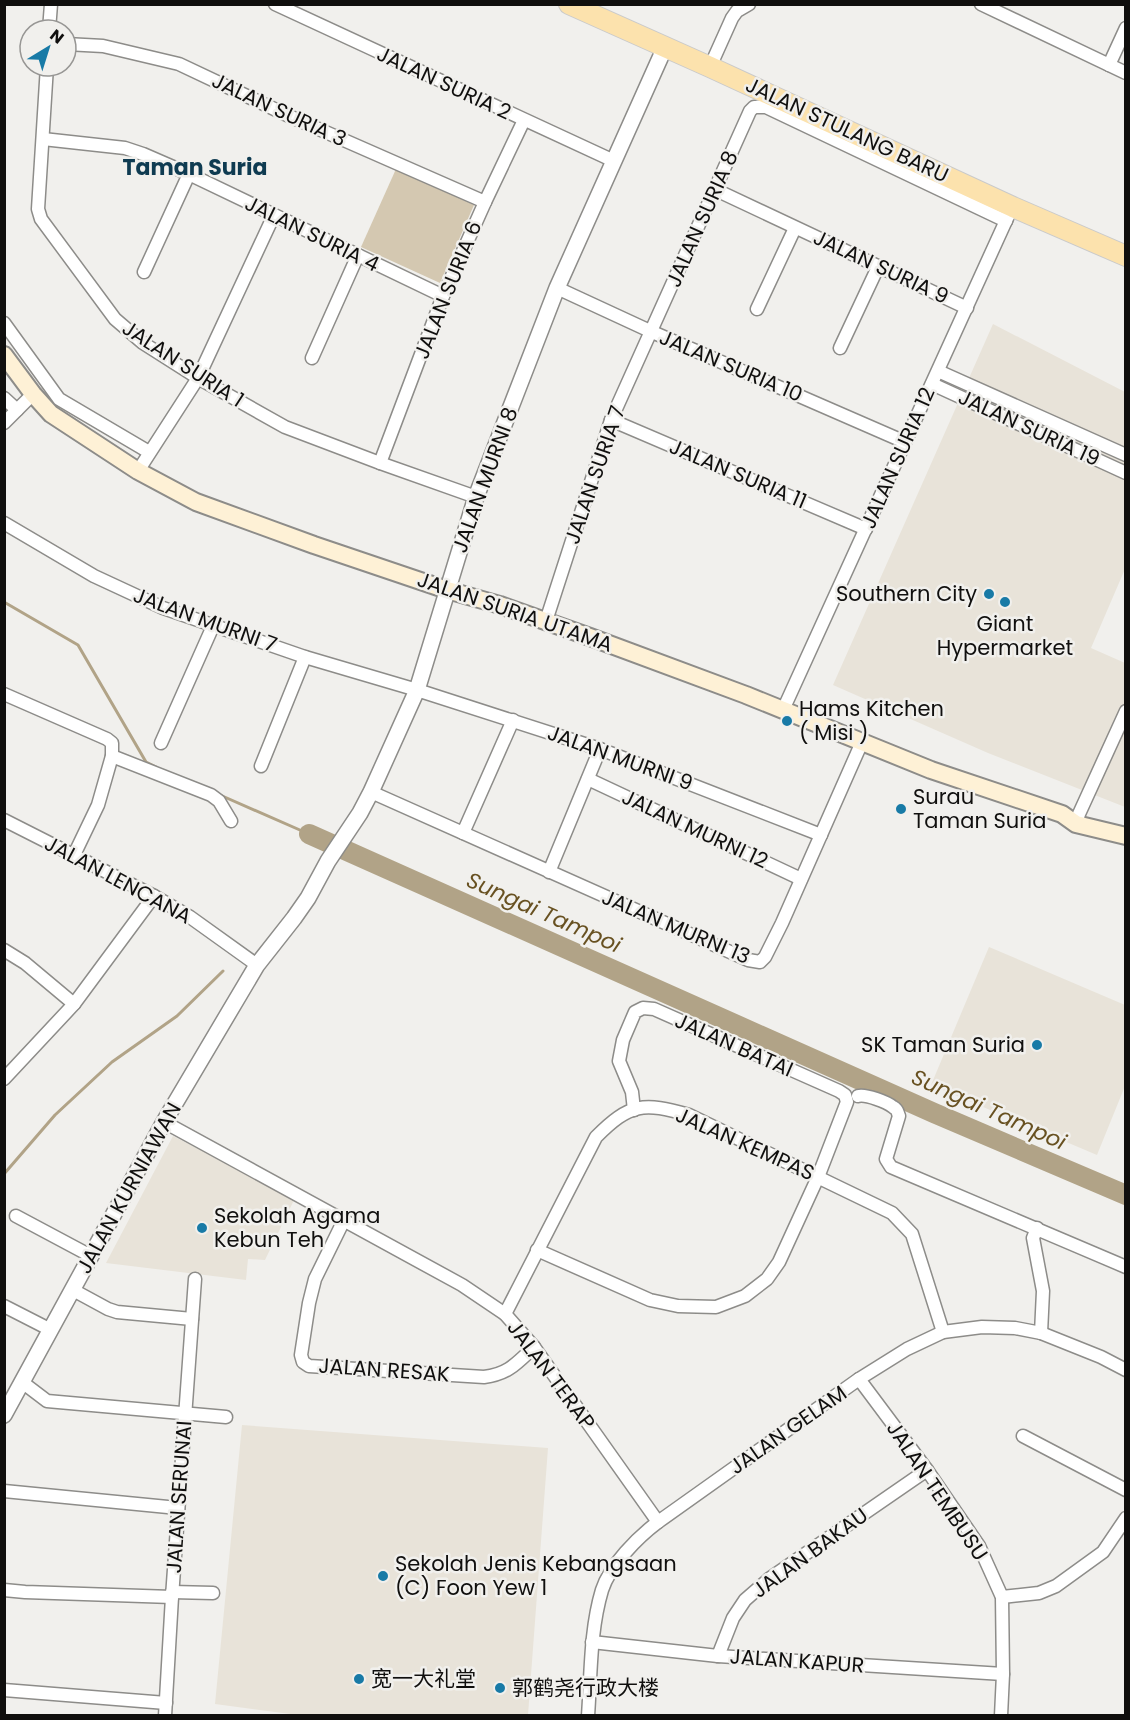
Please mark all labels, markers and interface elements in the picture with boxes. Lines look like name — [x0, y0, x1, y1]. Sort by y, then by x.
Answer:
north arrow — [18, 18, 78, 78]
text: N — [45, 24, 69, 49]
street label: JALAN SURIA 2 — [372, 39, 516, 126]
street label: JALAN SURIA 3 — [207, 66, 351, 153]
street label: JALAN STULANG BARU — [741, 70, 953, 189]
street label: JALAN SURIA 8 — [659, 146, 745, 292]
district label: Taman Suria — [123, 152, 267, 183]
street label: JALAN SURIA 4 — [240, 188, 384, 279]
street label: JALAN SURIA 6 — [407, 217, 488, 363]
street label: JALAN SURIA 9 — [809, 222, 954, 311]
street label: JALAN SURIA 1 — [117, 313, 250, 414]
street label: JALAN SURIA 10 — [655, 322, 807, 409]
street label: JALAN SURIA 19 — [954, 382, 1105, 473]
street label: JALAN SURIA 12 — [853, 383, 942, 533]
street label: JALAN SURIA 7 — [557, 402, 632, 548]
street label: JALAN MURNI 8 — [445, 403, 524, 557]
street label: JALAN SURIA 11 — [665, 432, 811, 516]
street label: JALAN SURIA UTAMA — [414, 564, 617, 659]
place label: Southern City — [836, 579, 977, 608]
street label: JALAN MURNI 7 — [129, 580, 281, 659]
marker: Southern City — [982, 587, 996, 601]
marker: Giant Hypermarket — [998, 595, 1012, 609]
place label: Giant Hypermarket — [937, 609, 1073, 662]
place label: Hams Kitchen ( Misi ) — [799, 694, 944, 747]
marker: Hams Kitchen ( Misi ) — [780, 714, 794, 728]
street label: JALAN MURNI 9 — [543, 718, 697, 797]
street label: JALAN MURNI 12 — [617, 782, 773, 875]
place label: Surau Taman Suria — [913, 782, 1046, 835]
marker: Surau Taman Suria — [894, 802, 908, 816]
street label: JALAN LENCANA — [40, 829, 197, 931]
water label: Sungai Tampoi — [461, 864, 627, 961]
street label: JALAN MURNI 13 — [598, 882, 755, 971]
street label: JALAN BATAI — [670, 1006, 798, 1084]
place label: SK Taman Suria — [861, 1030, 1025, 1059]
marker: SK Taman Suria — [1030, 1038, 1044, 1052]
water label: Sungai Tampoi — [906, 1061, 1072, 1158]
street label: JALAN KURNIAWAN — [69, 1097, 188, 1279]
street label: JALAN KEMPAS — [671, 1100, 819, 1187]
place label: Sekolah Agama Kebun Teh — [214, 1201, 380, 1254]
marker: Sekolah Agama Kebun Teh — [195, 1221, 209, 1235]
street label: JALAN TERAP — [501, 1314, 602, 1435]
street label: JALAN RESAK — [317, 1350, 451, 1389]
street label: JALAN GELAM — [723, 1378, 852, 1481]
street label: JALAN TEMBUSU — [880, 1415, 995, 1566]
street label: JALAN SERUNAI — [159, 1420, 198, 1574]
street label: JALAN BAKAU — [746, 1501, 874, 1605]
place label: Sekolah Jenis Kebangsaan (C) Foon Yew 1 — [395, 1549, 677, 1602]
marker: Sekolah Jenis Kebangsaan (C) Foon Yew 1 — [376, 1569, 390, 1583]
street label: JALAN KAPUR — [729, 1641, 865, 1680]
place label: 宽一大礼堂 — [371, 1664, 476, 1693]
marker: 宽一大礼堂 — [352, 1672, 366, 1686]
place label: 郭鹤尧行政大楼 — [512, 1673, 659, 1702]
marker: 郭鹤尧行政大楼 — [493, 1681, 507, 1695]

